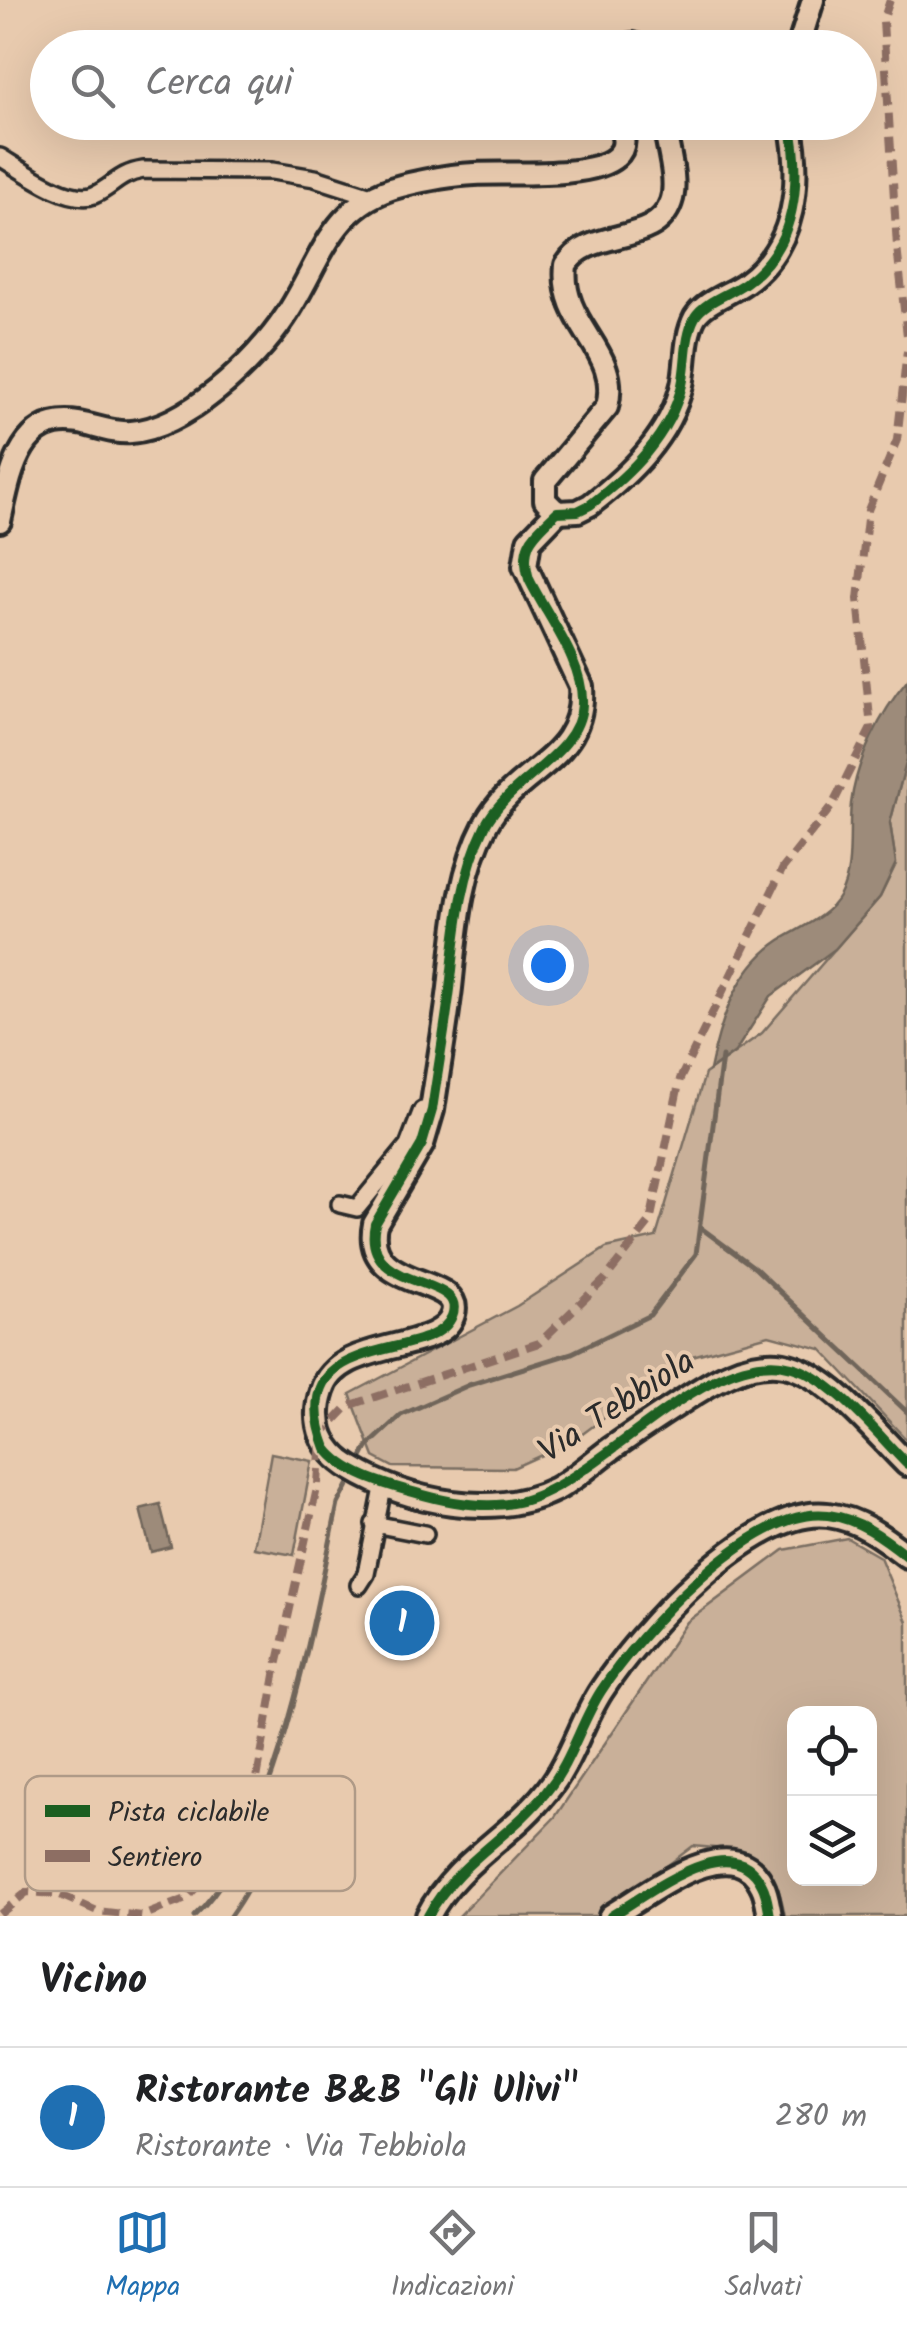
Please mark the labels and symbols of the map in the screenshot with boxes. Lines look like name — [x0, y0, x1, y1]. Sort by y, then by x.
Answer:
your location — [523, 940, 574, 991]
street label: Via Tebbiola — [528, 1336, 707, 1479]
pin: 1 — [370, 1586, 434, 1660]
legend — [25, 1776, 355, 1891]
text: Pista ciclabile — [108, 1791, 270, 1836]
text: Sentiero — [108, 1836, 202, 1881]

